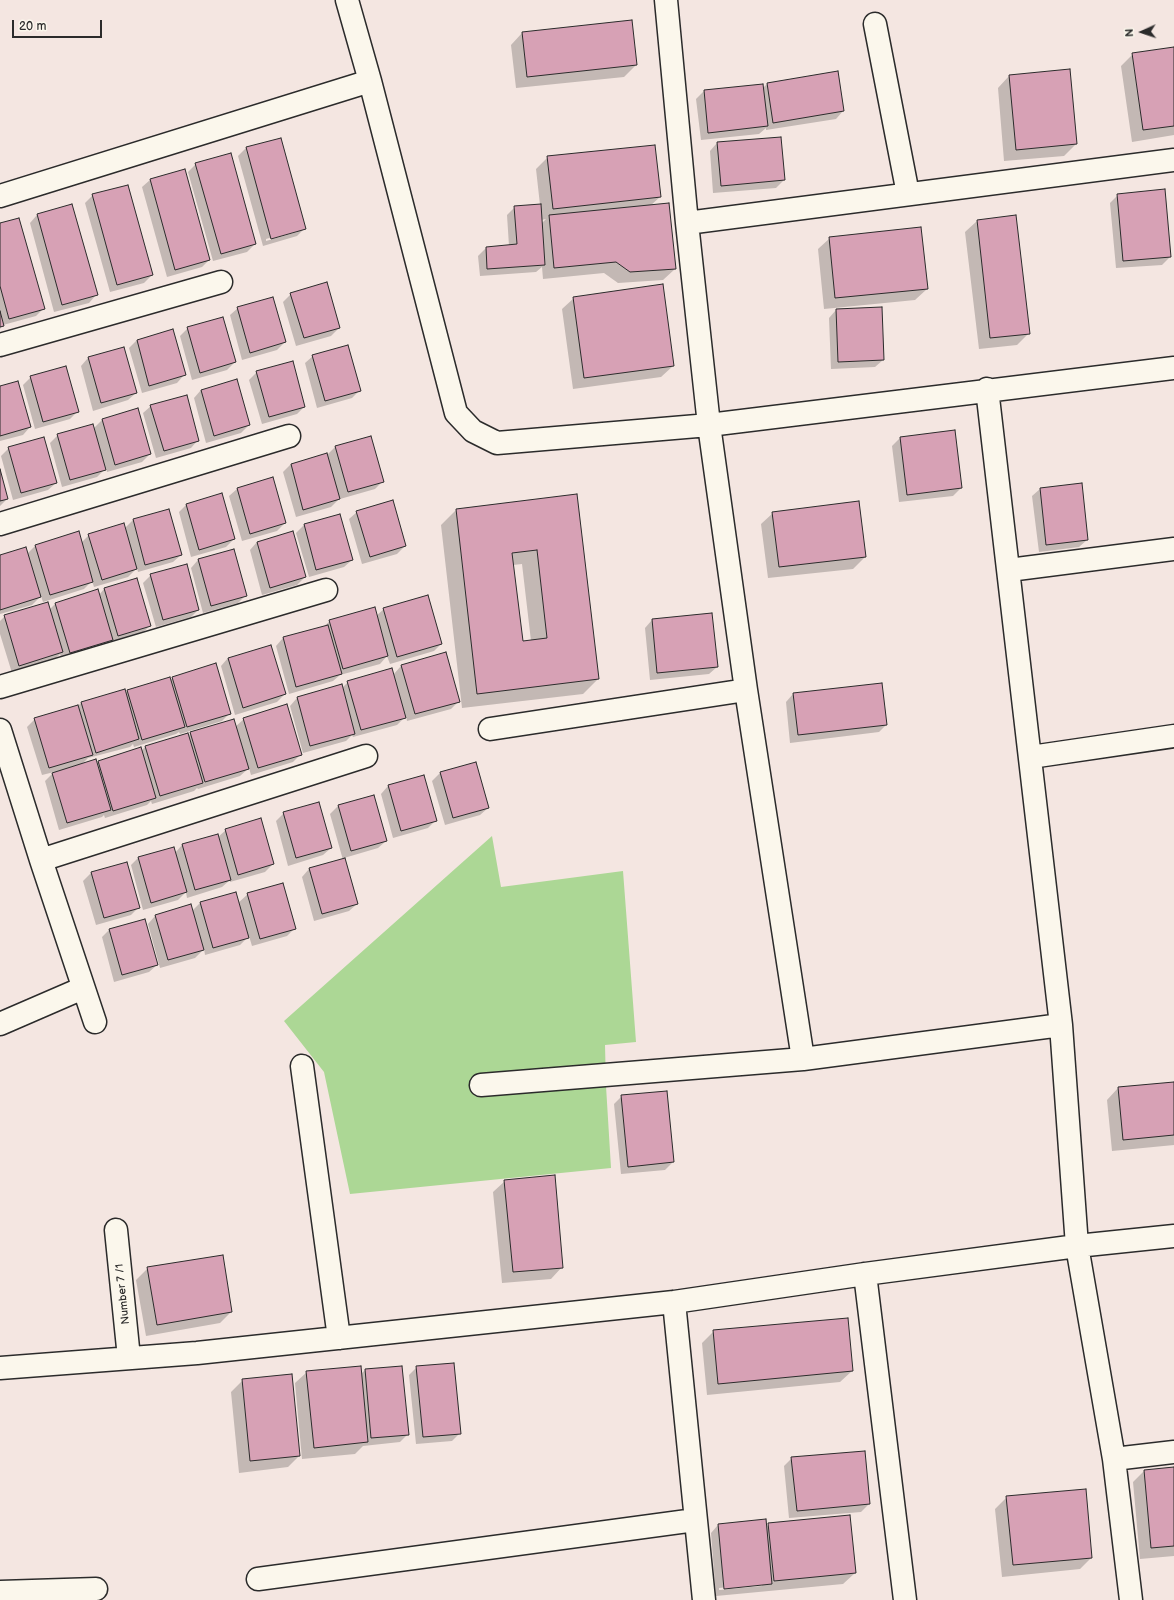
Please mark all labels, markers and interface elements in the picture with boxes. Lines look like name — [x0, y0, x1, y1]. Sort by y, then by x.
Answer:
scale bar — [14, 12, 104, 38]
north arrow — [1122, 12, 1162, 52]
text: 20 m — [19, 19, 46, 34]
text: N — [1123, 28, 1136, 37]
street label: Number 7 /1 — [113, 1263, 133, 1325]

